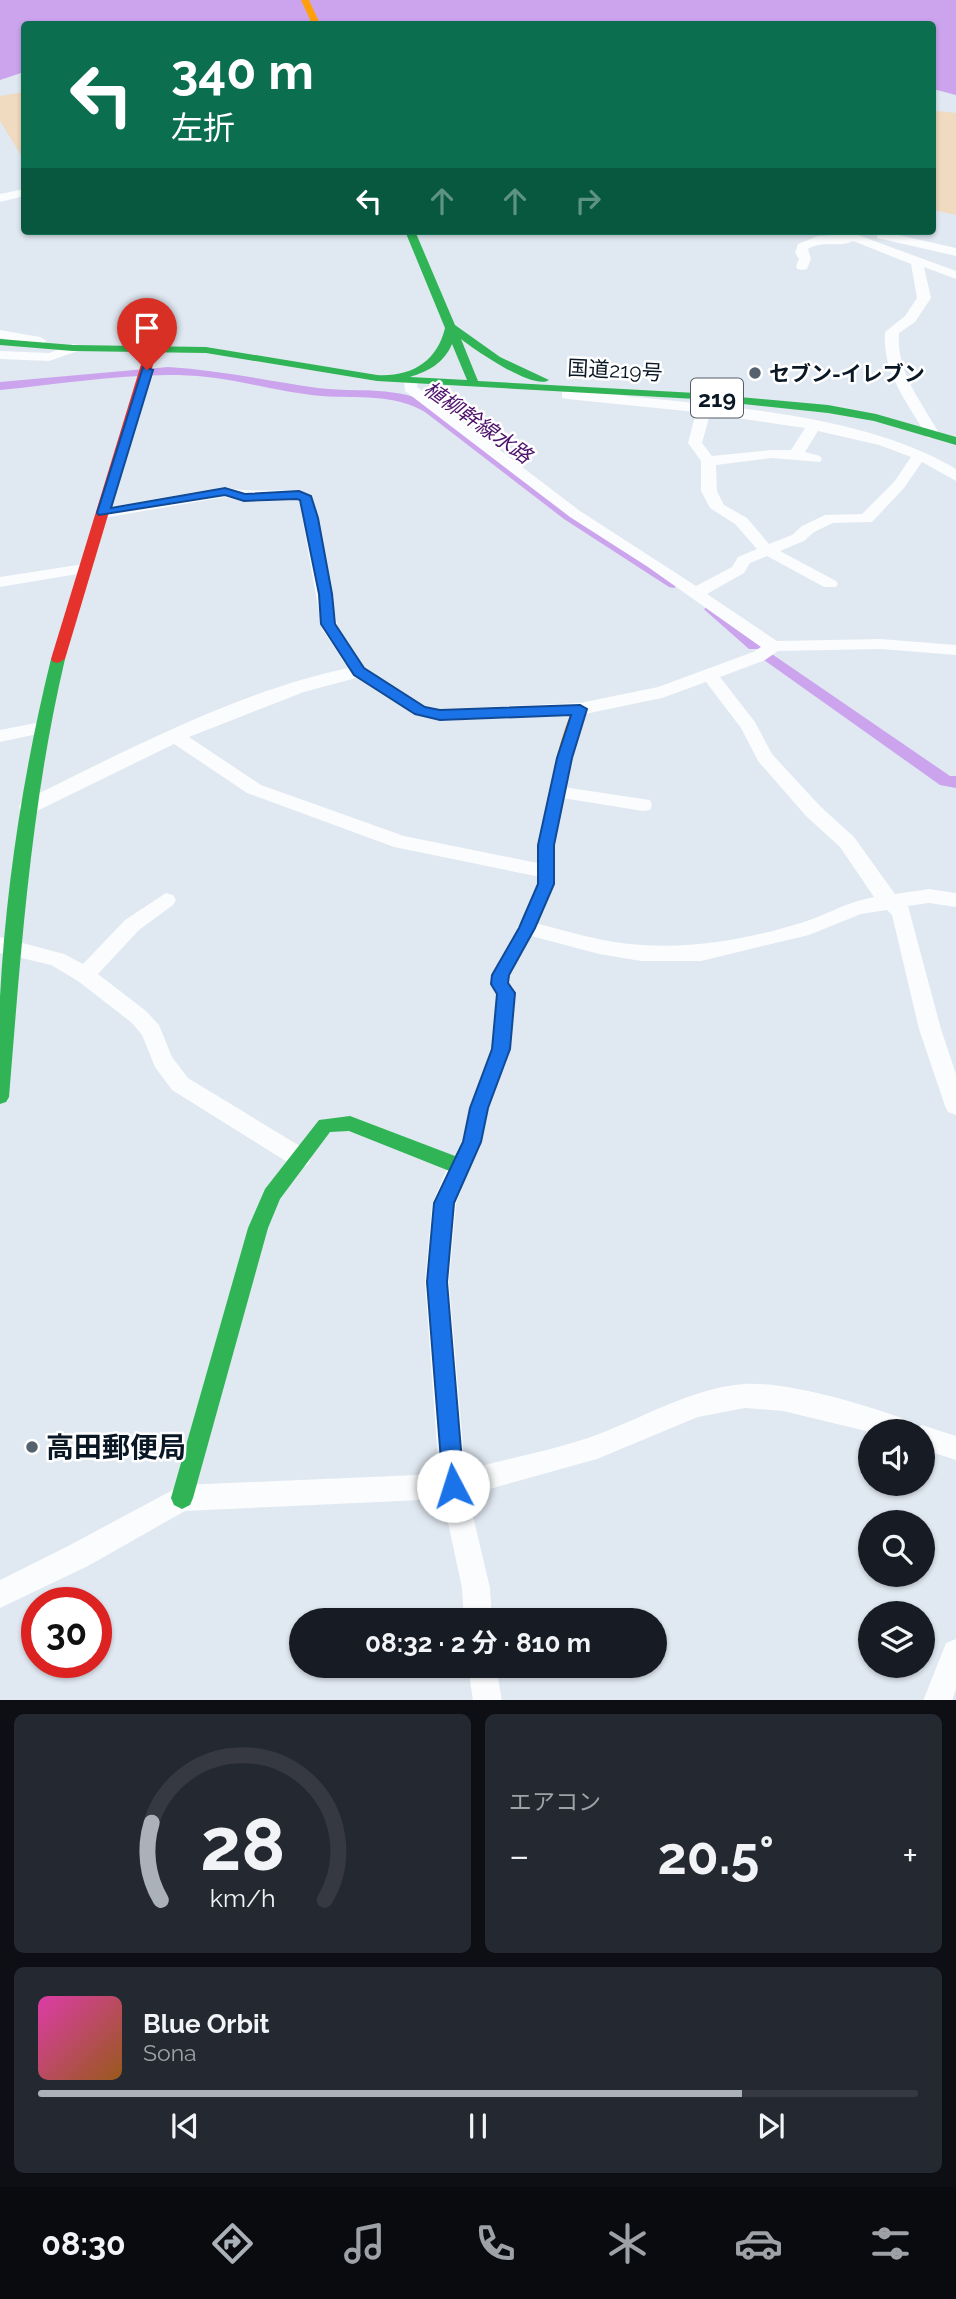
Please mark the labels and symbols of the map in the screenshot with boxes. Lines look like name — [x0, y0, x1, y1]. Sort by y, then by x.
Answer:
pin — [117, 298, 177, 370]
street label: 国道219号 — [567, 355, 663, 385]
place label: セブン-イレブン — [769, 361, 925, 386]
marker: セブン-イレブン — [747, 365, 763, 381]
water label: 植柳幹線水路 — [419, 376, 538, 470]
road number: 219 — [691, 378, 743, 418]
place label: 高田郵便局 — [46, 1431, 186, 1464]
marker: 高田郵便局 — [24, 1439, 40, 1455]
position arrow — [416, 1449, 490, 1523]
speed limit sign: 30 — [21, 1587, 112, 1678]

